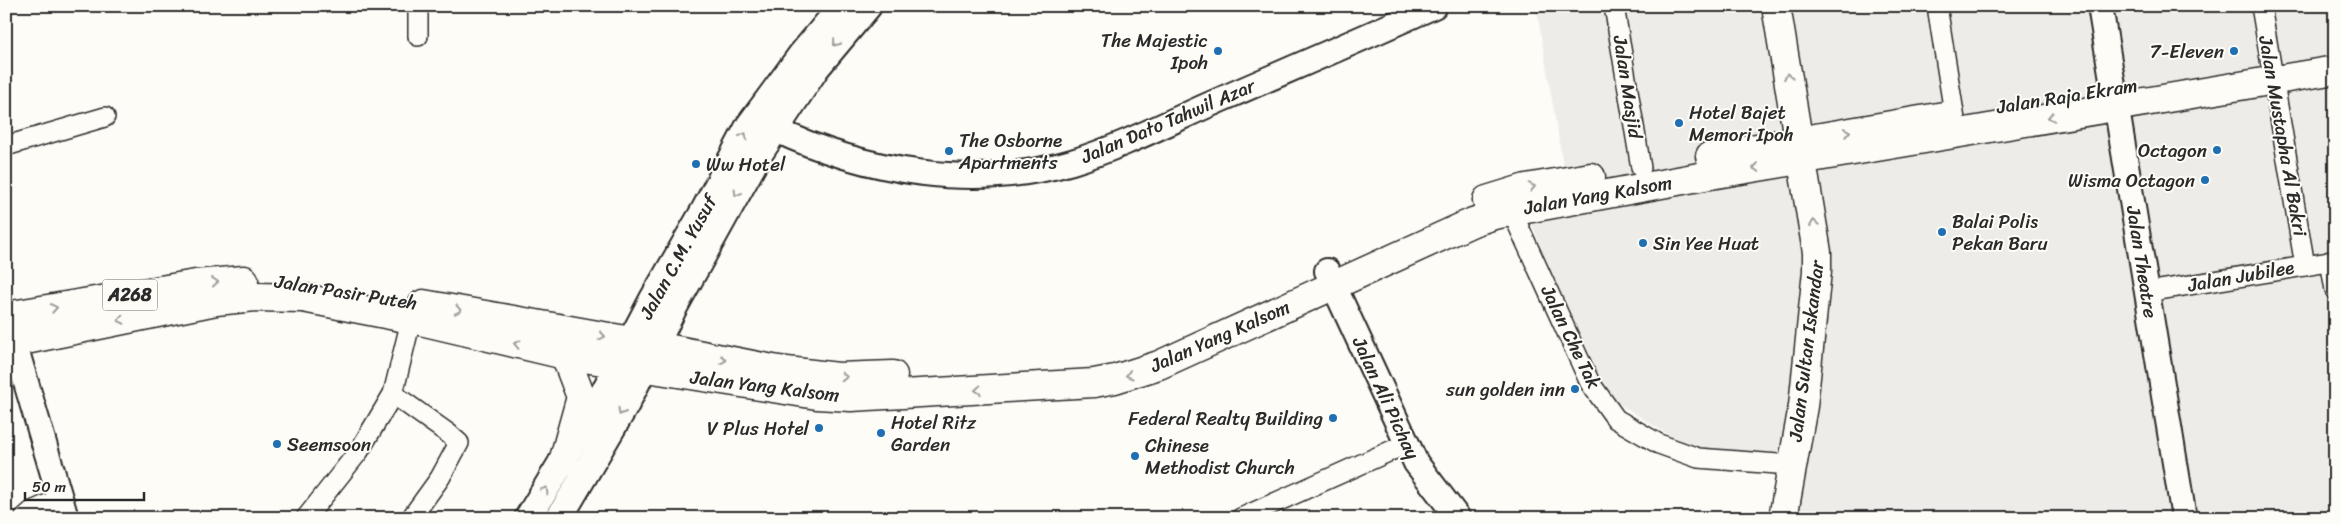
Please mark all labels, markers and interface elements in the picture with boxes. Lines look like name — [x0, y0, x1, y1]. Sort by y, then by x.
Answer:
place label: The Majestic Ipoh — [1101, 24, 1208, 79]
street label: Jalan Masjid — [1603, 32, 1653, 142]
street label: Jalan Mustapha Al Bakri — [2249, 32, 2317, 239]
place label: 7-Eleven — [2150, 35, 2224, 68]
one-way arrow — [833, 37, 841, 46]
marker: The Majestic Ipoh — [1212, 45, 1224, 57]
marker: 7-Eleven — [2228, 45, 2240, 57]
street label: Jalan Dato Tahwil Azar — [1075, 69, 1261, 173]
street label: Jalan Raja Ekram — [1993, 69, 2140, 124]
one-way arrow — [1783, 71, 1793, 80]
place label: Hotel Bajet Memori Ipoh — [1689, 96, 1794, 151]
one-way arrow — [2047, 111, 2056, 121]
marker: Hotel Bajet Memori Ipoh — [1673, 117, 1685, 129]
place label: The Osborne Apartments — [958, 124, 1062, 179]
one-way arrow — [1843, 128, 1851, 138]
one-way arrow — [738, 132, 748, 141]
place label: Octagon — [2138, 134, 2207, 167]
marker: Octagon — [2211, 144, 2223, 156]
marker: The Osborne Apartments — [943, 145, 955, 157]
place label: Ww Hotel — [706, 148, 786, 181]
marker: Ww Hotel — [690, 158, 702, 170]
one-way arrow — [1752, 162, 1760, 172]
place label: Wisma Octagon — [2068, 164, 2195, 197]
street label: Jalan Yang Kalsom — [1520, 166, 1675, 224]
marker: Wisma Octagon — [2199, 174, 2211, 186]
one-way arrow — [1528, 183, 1536, 193]
street label: Jalan C.M. Yusuf — [630, 186, 727, 326]
one-way arrow — [733, 188, 743, 197]
street label: Jalan Theatre — [2117, 203, 2167, 321]
place label: Balai Polis Pekan Baru — [1952, 205, 2048, 260]
one-way arrow — [1809, 218, 1819, 227]
marker: Balai Polis Pekan Baru — [1936, 226, 1948, 238]
place label: Sin Yee Huat — [1653, 227, 1759, 260]
marker: Sin Yee Huat — [1637, 237, 1649, 249]
street label: Jalan Jubilee — [2184, 250, 2297, 302]
street label: Jalan Sultan Iskandar — [1778, 258, 1834, 444]
street label: Jalan Pasir Puteh — [272, 264, 420, 320]
one-way arrow — [211, 277, 219, 288]
street label: Jalan Che Tak — [1531, 279, 1611, 395]
road number: A268 — [102, 280, 158, 310]
street label: Jalan Yang Kalsom — [1144, 290, 1296, 382]
one-way arrow — [50, 303, 59, 313]
one-way arrow — [453, 305, 462, 315]
one-way arrow — [117, 314, 126, 325]
one-way arrow — [598, 330, 606, 340]
street label: Jalan Ali Pichay — [1343, 330, 1429, 465]
one-way arrow — [513, 339, 522, 350]
one-way arrow — [719, 354, 728, 364]
street label: Jalan Yang Kalsom — [688, 360, 842, 412]
one-way arrow — [1126, 370, 1134, 380]
one-way arrow — [840, 372, 848, 382]
place label: sun golden inn — [1445, 373, 1565, 406]
marker: sun golden inn — [1569, 383, 1581, 395]
one-way arrow — [973, 384, 981, 395]
place label: Federal Realty Building — [1128, 402, 1323, 435]
one-way arrow — [618, 406, 628, 415]
place label: Hotel Ritz Garden — [891, 406, 977, 461]
place label: V Plus Hotel — [707, 412, 810, 445]
marker: Federal Realty Building — [1327, 412, 1339, 424]
marker: V Plus Hotel — [813, 422, 825, 434]
marker: Hotel Ritz Garden — [875, 427, 887, 439]
place label: Seemsoon — [287, 428, 371, 461]
place label: Chinese Methodist Church — [1145, 429, 1295, 484]
marker: Seemsoon — [271, 438, 283, 450]
marker: Chinese Methodist Church — [1129, 450, 1141, 462]
scale bar — [25, 469, 144, 501]
text: 50 m — [32, 474, 67, 500]
one-way arrow — [539, 486, 549, 495]

